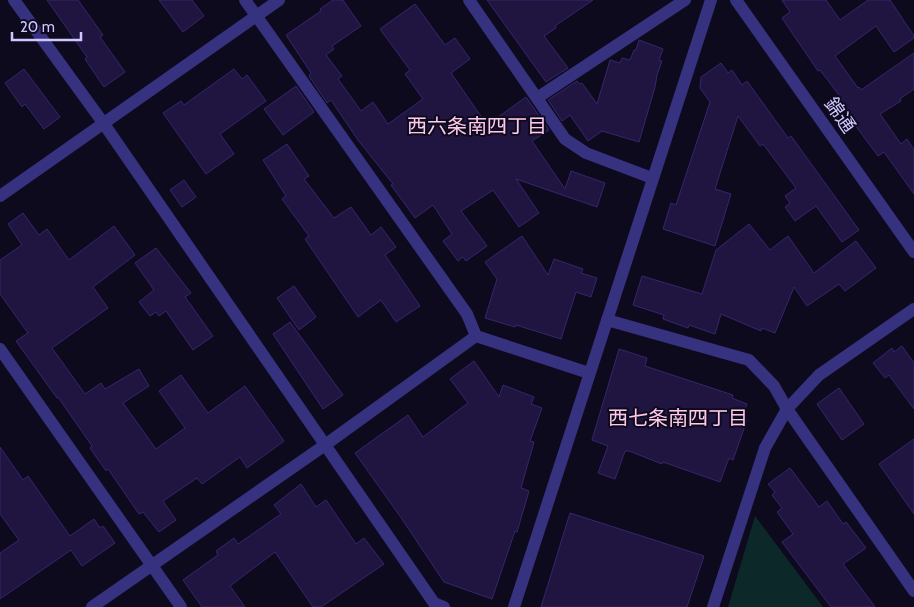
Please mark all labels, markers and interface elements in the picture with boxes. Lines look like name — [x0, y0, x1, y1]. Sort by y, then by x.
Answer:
scale bar — [12, 10, 81, 42]
text: 20 m — [20, 18, 55, 36]
street label: 錦通 — [820, 93, 860, 137]
district label: 西六条南四丁目 — [407, 114, 547, 138]
district label: 西七条南四丁目 — [608, 406, 748, 430]

